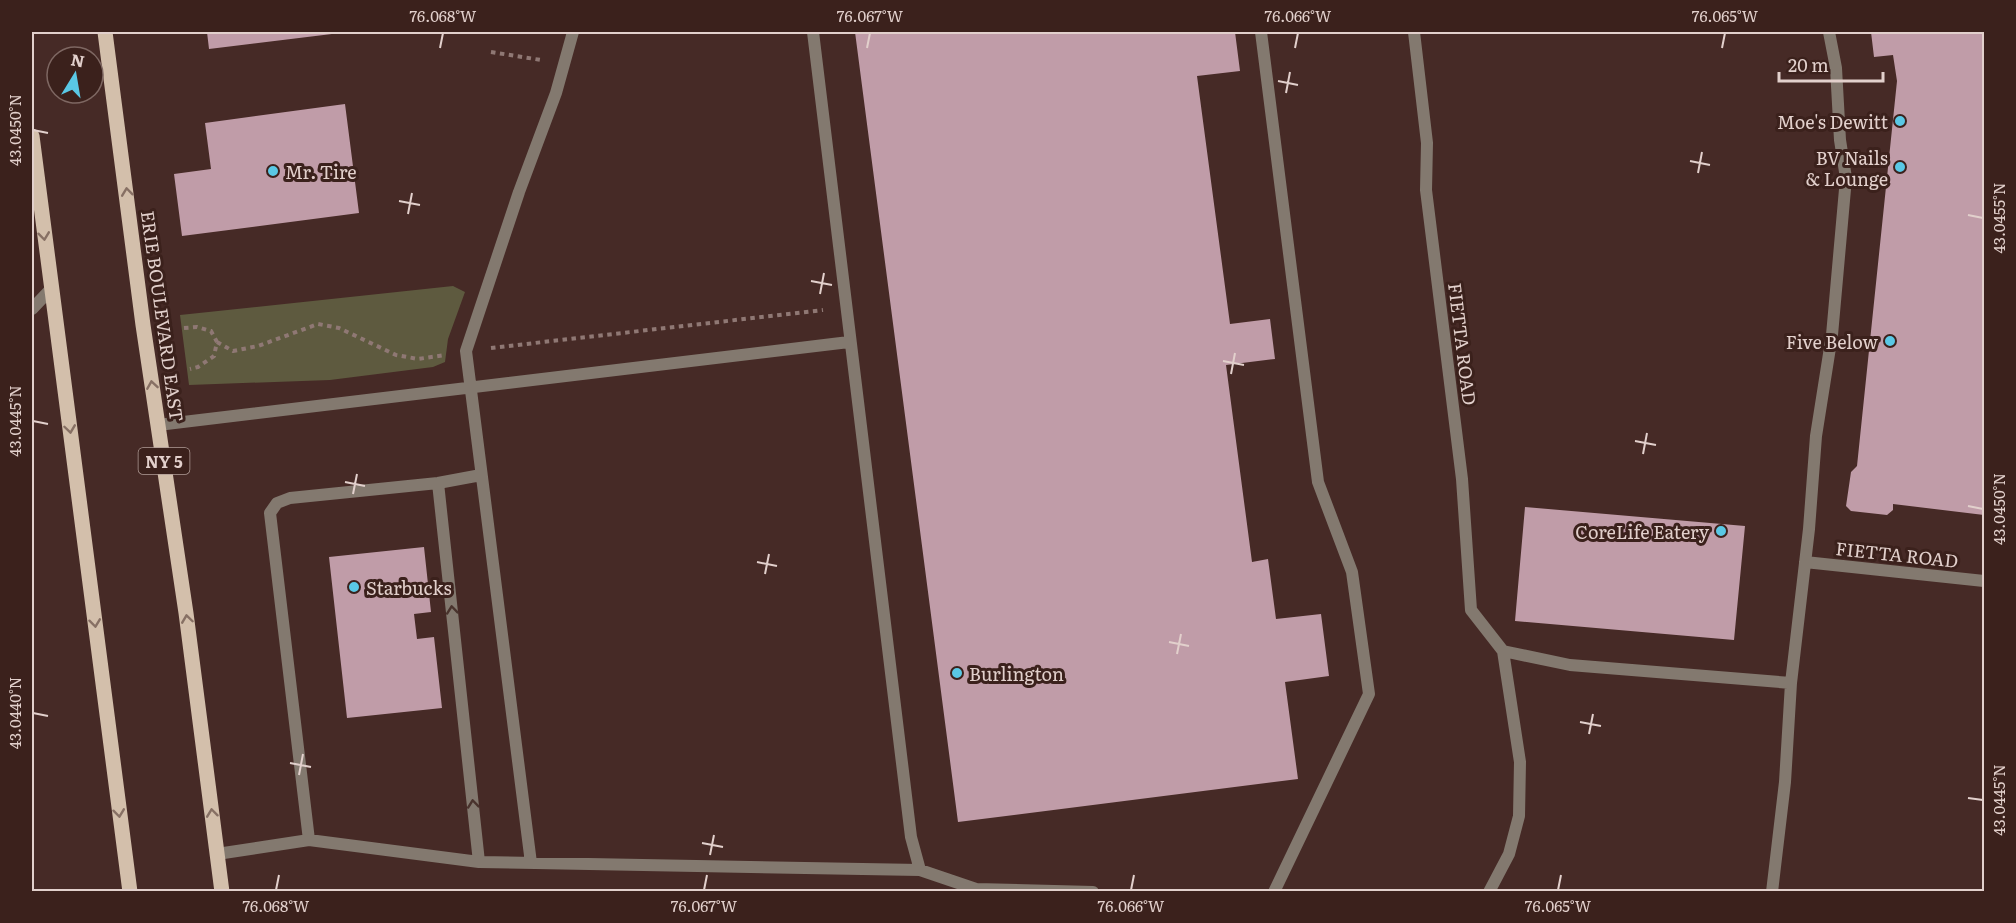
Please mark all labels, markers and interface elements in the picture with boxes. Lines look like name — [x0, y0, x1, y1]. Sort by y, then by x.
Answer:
text: 76.068°W — [410, 4, 477, 27]
text: 76.067°W — [837, 4, 904, 27]
text: 76.066°W — [1265, 4, 1332, 27]
text: 76.065°W — [1692, 4, 1759, 27]
north arrow — [45, 45, 105, 105]
scale bar — [1779, 45, 1882, 83]
text: N — [69, 46, 87, 72]
text: 20 m — [1788, 51, 1829, 78]
text: 43.0450°N — [3, 94, 26, 166]
place label: Moe's Dewitt — [1777, 108, 1889, 135]
marker: Moe's Dewitt — [1893, 114, 1907, 128]
place label: BV Nails & Lounge — [1806, 144, 1888, 192]
place label: Mr. Tire — [285, 158, 357, 185]
marker: BV Nails & Lounge — [1893, 160, 1907, 174]
marker: Mr. Tire — [266, 164, 280, 178]
text: 43.0455°N — [1987, 182, 2010, 254]
one-way arrow — [121, 187, 134, 196]
street label: ERIE BOULEVARD EAST — [135, 209, 191, 423]
one-way arrow — [38, 231, 50, 241]
street label: FIETTA ROAD — [1442, 281, 1484, 407]
place label: Five Below — [1786, 328, 1879, 355]
marker: Five Below — [1883, 334, 1897, 348]
one-way arrow — [146, 380, 159, 390]
text: 43.0445°N — [3, 385, 26, 457]
one-way arrow — [63, 425, 75, 434]
road number: NY 5 — [138, 448, 190, 474]
text: 43.0450°N — [1987, 473, 2010, 545]
place label: CoreLife Eatery — [1575, 518, 1710, 545]
marker: CoreLife Eatery — [1714, 524, 1728, 538]
street label: FIETTA ROAD — [1834, 534, 1960, 574]
place label: Starbucks — [366, 574, 452, 601]
marker: Starbucks — [347, 580, 361, 594]
one-way arrow — [446, 606, 459, 615]
one-way arrow — [182, 615, 194, 624]
one-way arrow — [88, 618, 100, 627]
place label: Burlington — [969, 660, 1064, 687]
marker: Burlington — [950, 666, 964, 680]
text: 43.0440°N — [3, 677, 26, 749]
text: 43.0445°N — [1987, 764, 2010, 836]
one-way arrow — [467, 800, 480, 809]
one-way arrow — [206, 808, 219, 817]
one-way arrow — [113, 809, 125, 818]
text: 76.068°W — [243, 894, 310, 917]
text: 76.067°W — [671, 894, 738, 917]
text: 76.066°W — [1098, 894, 1165, 917]
text: 76.065°W — [1525, 894, 1592, 917]

